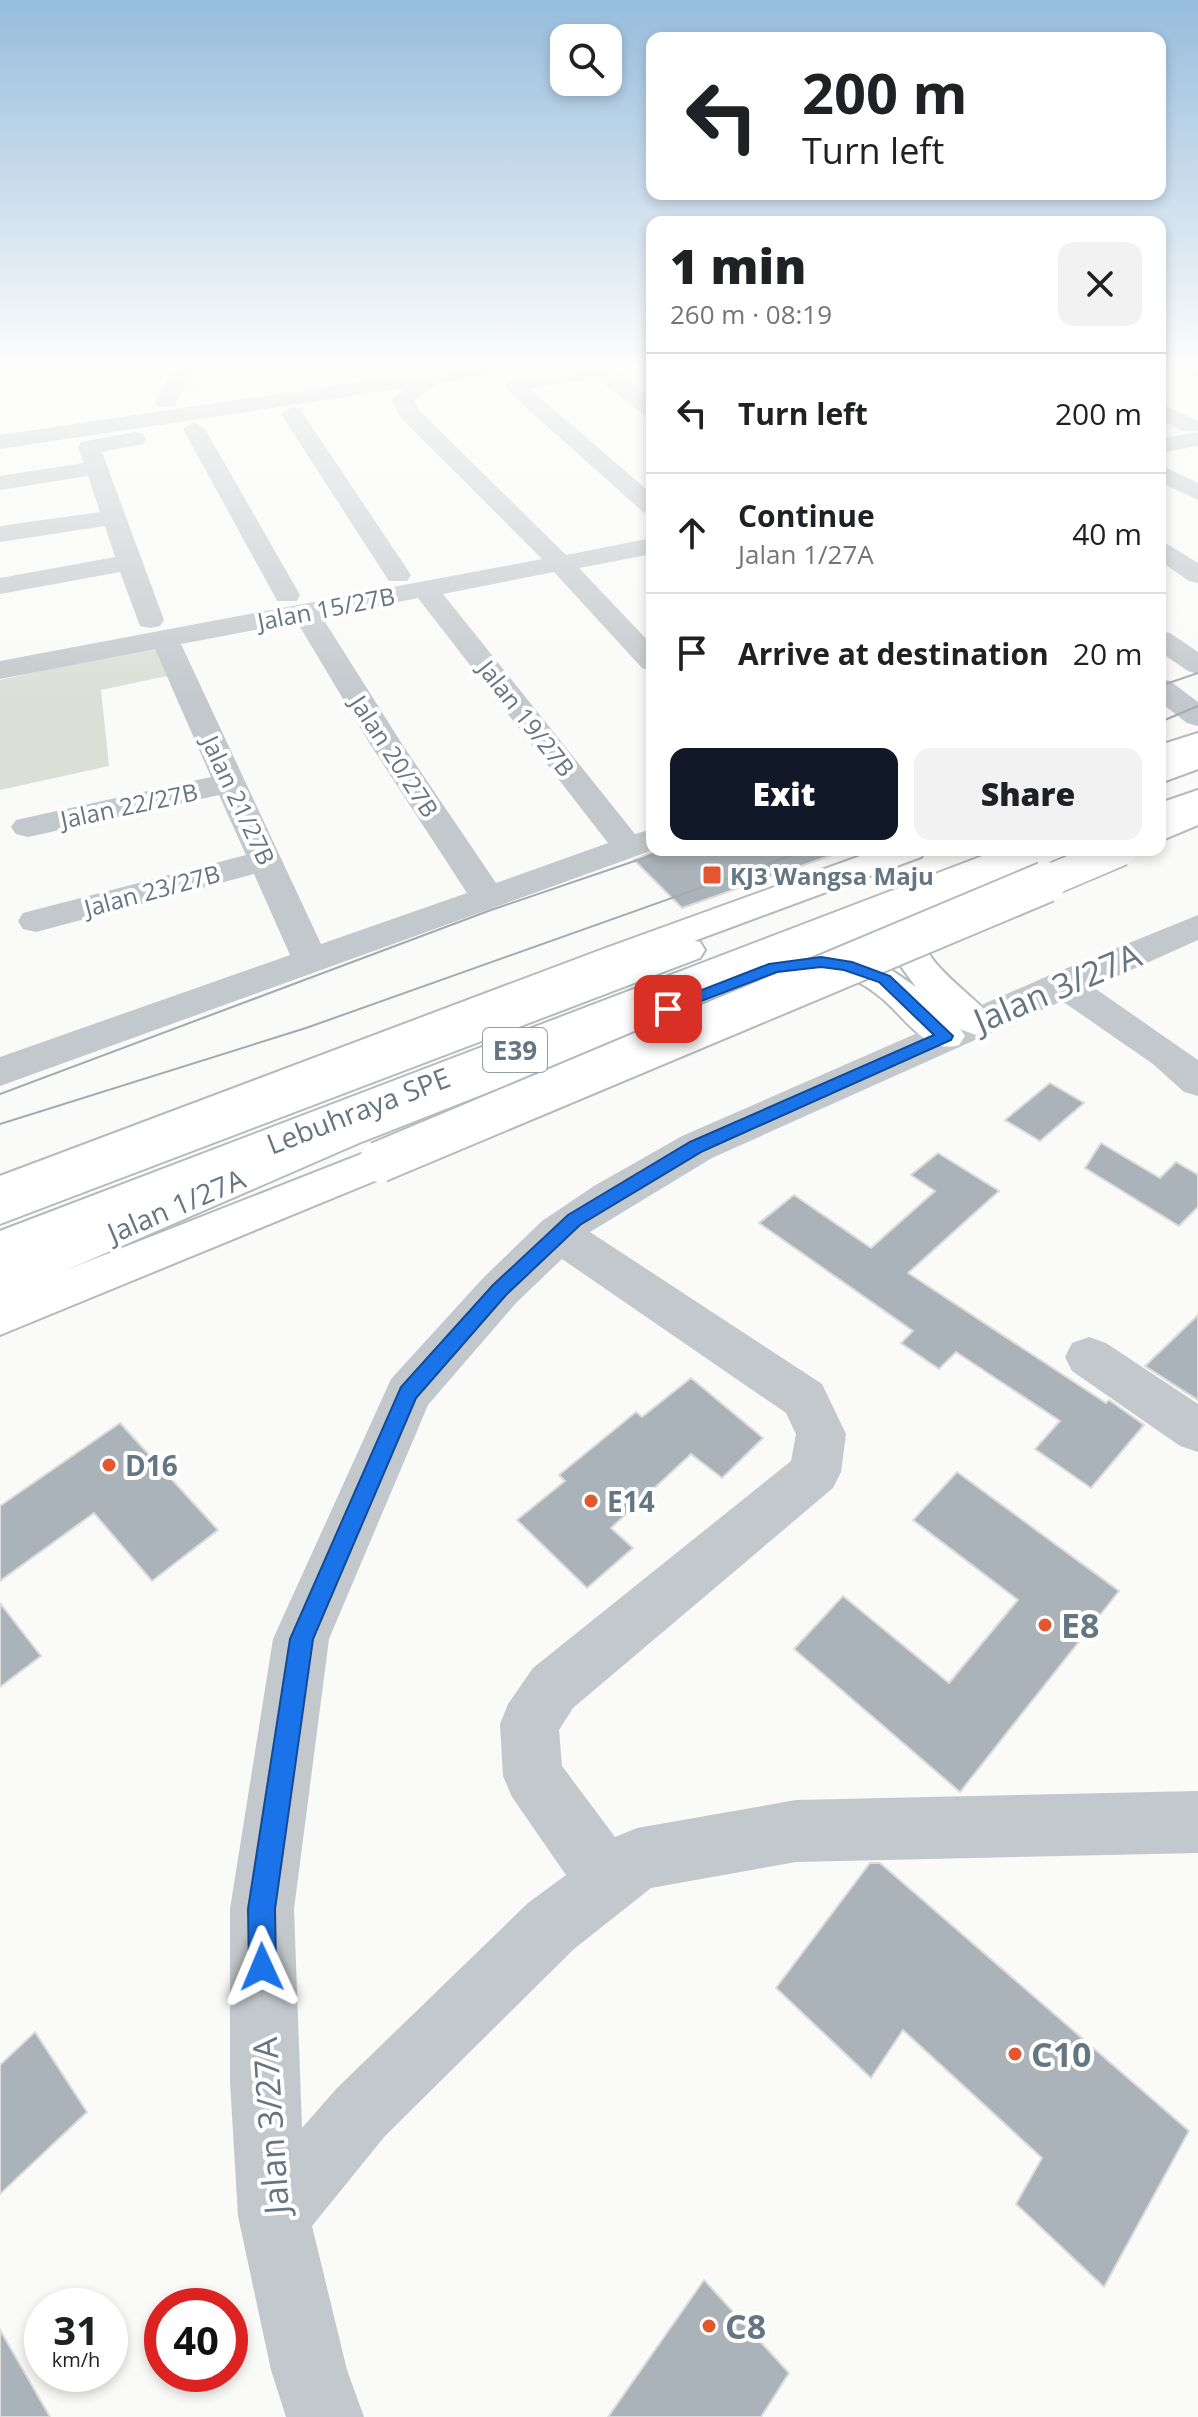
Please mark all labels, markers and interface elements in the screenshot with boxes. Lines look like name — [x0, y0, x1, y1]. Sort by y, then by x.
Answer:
map controls — [550, 24, 622, 96]
button: search — [550, 24, 622, 96]
text: 200 m — [802, 54, 968, 130]
icon: left — [670, 64, 774, 168]
text: Turn left — [802, 126, 944, 175]
text: 1 min — [670, 233, 806, 298]
button: close — [1058, 242, 1142, 326]
text: 260 m · 08:19 — [670, 296, 832, 332]
icon: left — [670, 391, 714, 435]
text: Turn left — [738, 393, 868, 434]
text: 200 m — [1055, 393, 1142, 434]
text: Continue — [738, 495, 875, 536]
icon: ahead — [670, 511, 714, 555]
text: 40 m — [1072, 513, 1142, 554]
text: Jalan 1/27A — [738, 536, 874, 572]
street label: Jalan 15/27B — [253, 579, 398, 638]
icon: arrive — [670, 631, 714, 675]
text: Arrive at destination — [738, 633, 1049, 674]
text: 20 m — [1073, 633, 1143, 674]
street label: Jalan 19/27B — [470, 651, 583, 783]
street label: Jalan 20/27B — [342, 687, 447, 823]
street label: Jalan 21/27B — [194, 728, 283, 870]
button: Exit — [670, 748, 898, 840]
button: Share — [914, 748, 1142, 840]
street label: Jalan 22/27B — [55, 774, 201, 836]
street label: Jalan 23/27B — [79, 856, 224, 924]
place label: KJ3 Wangsa Maju — [730, 859, 934, 892]
marker: KJ3 Wangsa Maju — [701, 864, 723, 886]
street label: Jalan 3/27A — [964, 931, 1148, 1044]
pin — [634, 975, 702, 1043]
icon: arrive — [646, 987, 690, 1031]
road number: E39 — [483, 1028, 547, 1072]
street label: Lebuhraya SPE — [261, 1058, 455, 1162]
street label: Jalan 1/27A — [99, 1159, 251, 1252]
place label: D16 — [125, 1446, 178, 1484]
marker: D16 — [100, 1456, 118, 1474]
place label: E14 — [607, 1482, 655, 1520]
marker: E14 — [582, 1492, 600, 1510]
place label: E8 — [1061, 1602, 1099, 1648]
marker: E8 — [1036, 1616, 1054, 1634]
position arrow — [220, 1925, 304, 2009]
place label: C10 — [1031, 2031, 1092, 2077]
street label: Jalan 3/27A — [241, 2035, 299, 2219]
marker: C10 — [1006, 2045, 1024, 2063]
speed limit sign: 40 — [144, 2288, 248, 2392]
text: 31 — [53, 2302, 99, 2357]
place label: C8 — [725, 2303, 766, 2349]
marker: C8 — [700, 2317, 718, 2335]
text: km/h — [52, 2346, 100, 2373]

